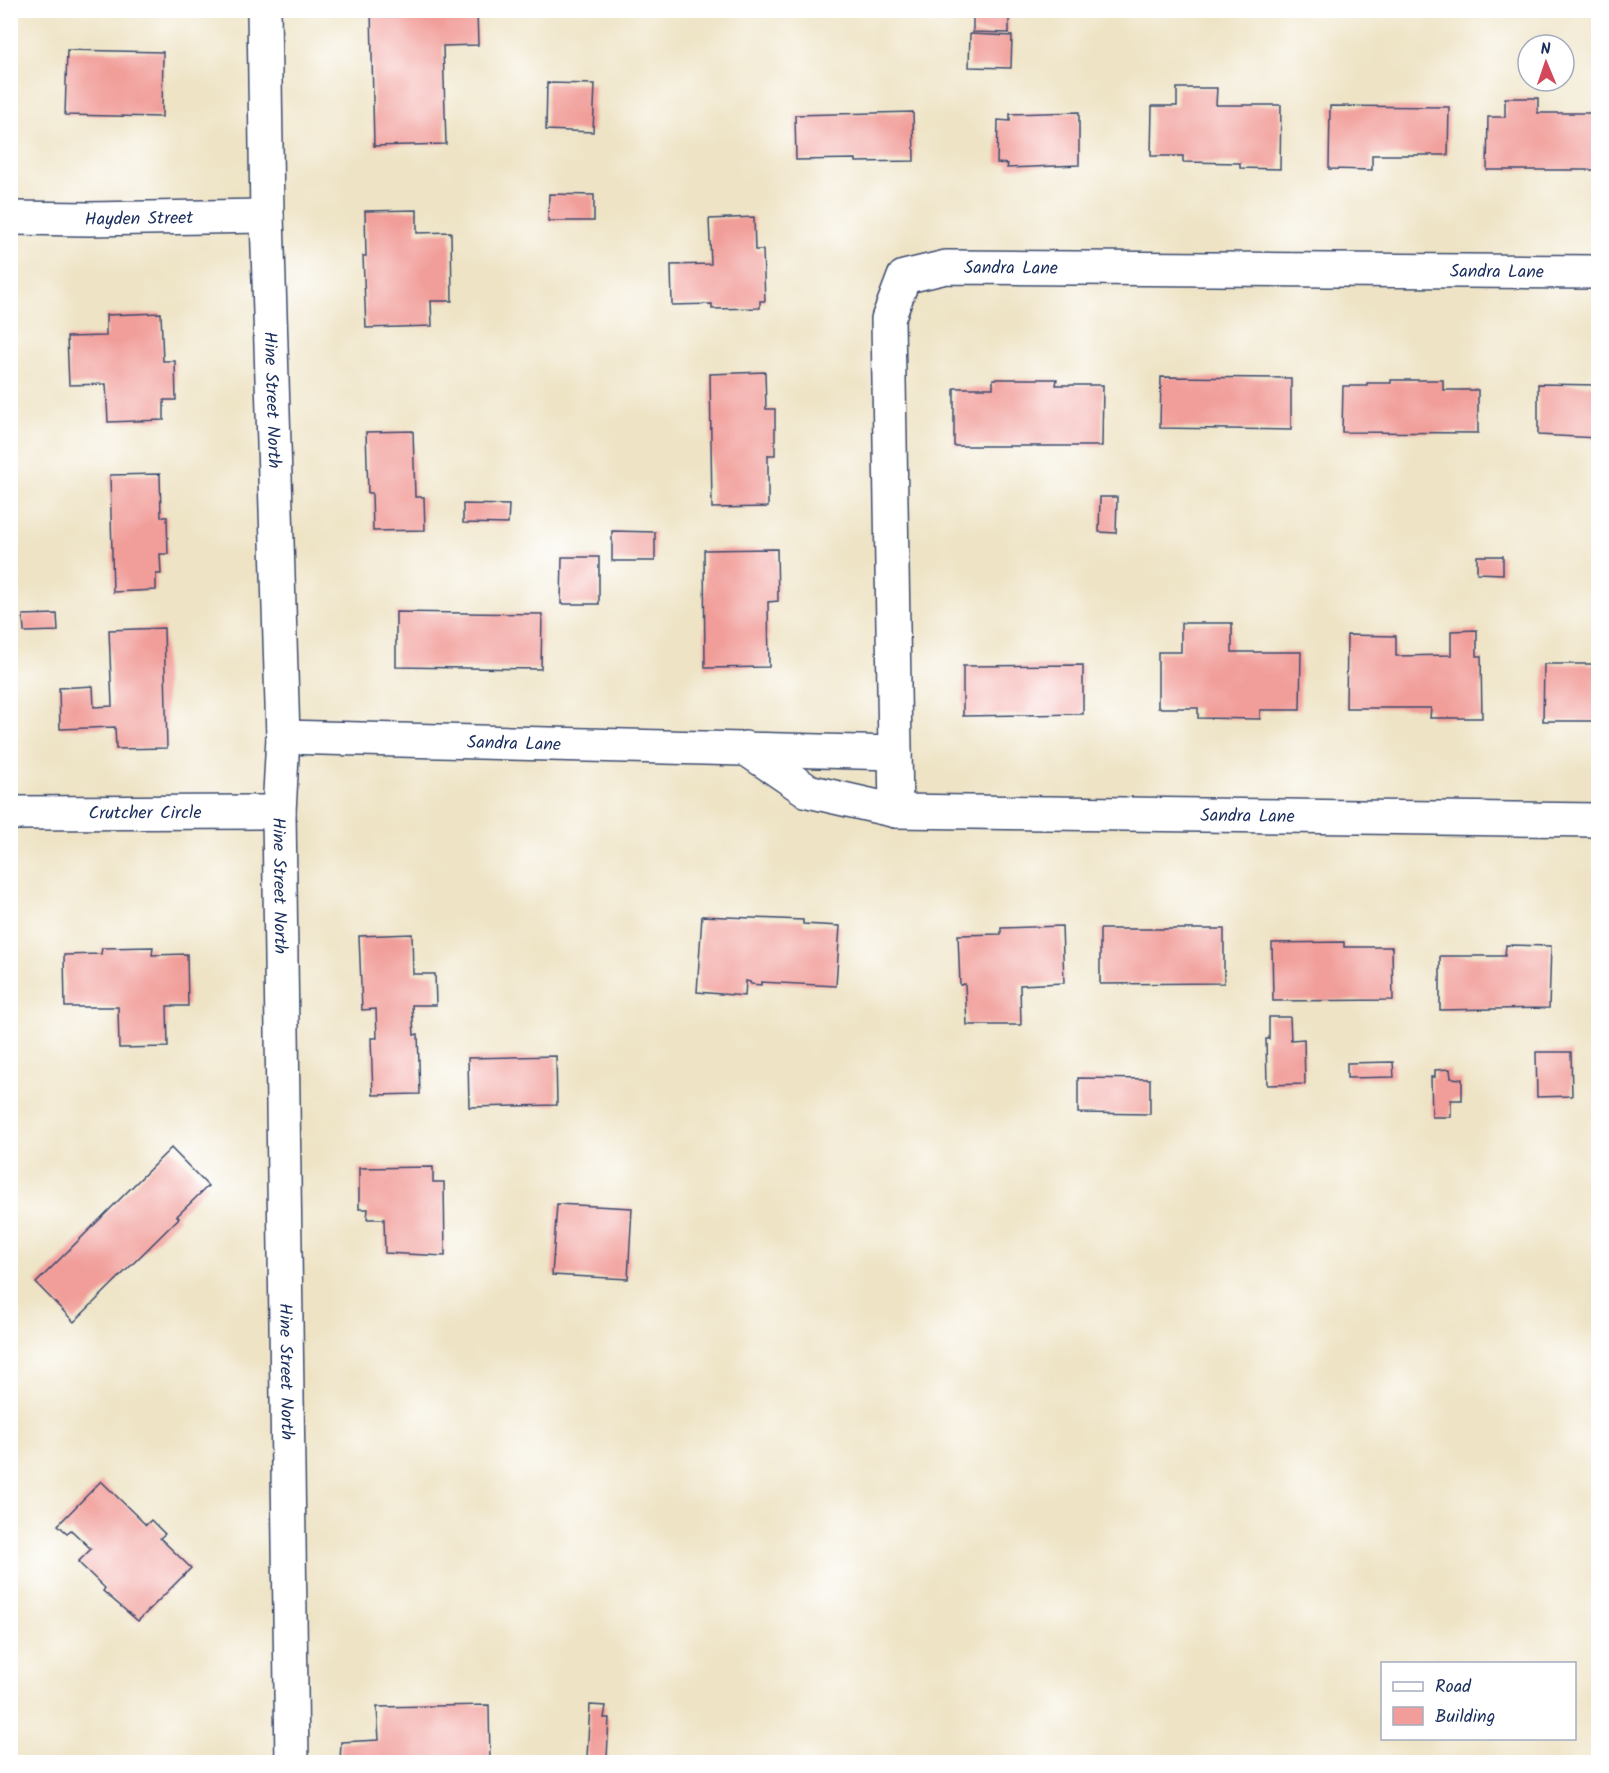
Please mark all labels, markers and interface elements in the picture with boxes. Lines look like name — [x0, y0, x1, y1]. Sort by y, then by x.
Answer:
north arrow — [1516, 33, 1576, 93]
text: N — [1540, 37, 1551, 62]
street label: Hayden Street — [84, 204, 195, 235]
street label: Sandra Lane — [964, 254, 1058, 284]
street label: Sandra Lane — [1450, 258, 1544, 288]
street label: Hine Street North — [255, 331, 288, 469]
street label: Sandra Lane — [466, 729, 561, 760]
street label: Crutcher Circle — [88, 799, 202, 829]
street label: Sandra Lane — [1200, 802, 1295, 832]
street label: Hine Street North — [263, 817, 294, 954]
street label: Hine Street North — [270, 1303, 301, 1440]
legend — [1381, 1662, 1576, 1740]
text: Road — [1435, 1673, 1472, 1702]
text: Building — [1435, 1703, 1495, 1732]

